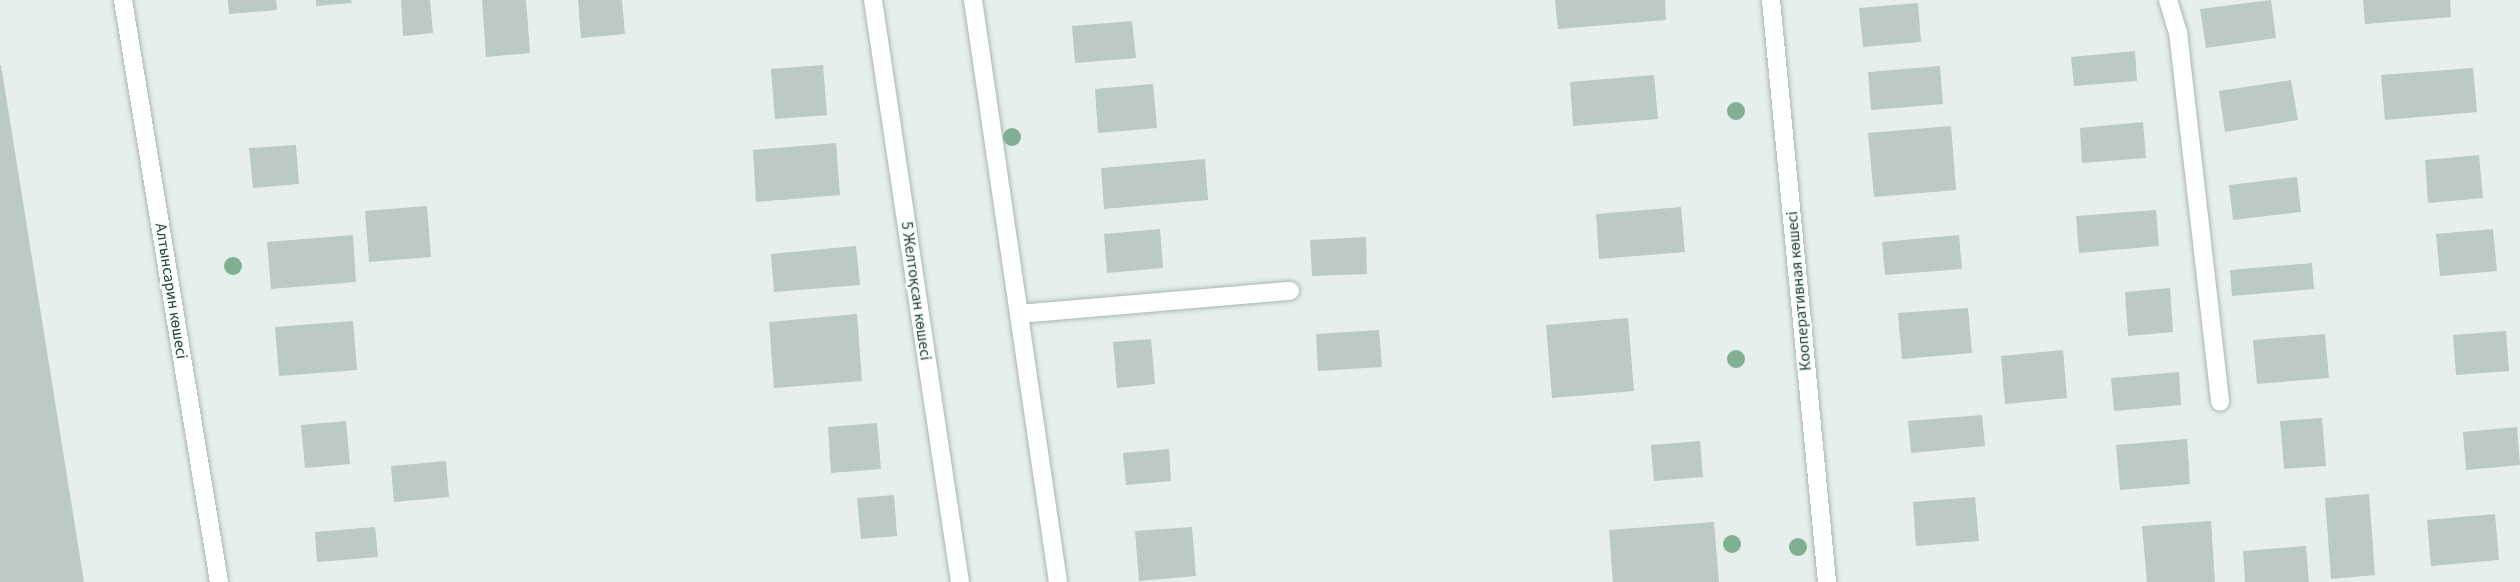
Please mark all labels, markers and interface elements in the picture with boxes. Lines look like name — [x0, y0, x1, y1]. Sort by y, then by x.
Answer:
street label: Кооперативная көшесі — [1782, 210, 1816, 372]
street label: 5 Желтоқсан көшесі — [897, 220, 935, 362]
street label: Алтынсарин көшесі — [151, 222, 191, 360]

